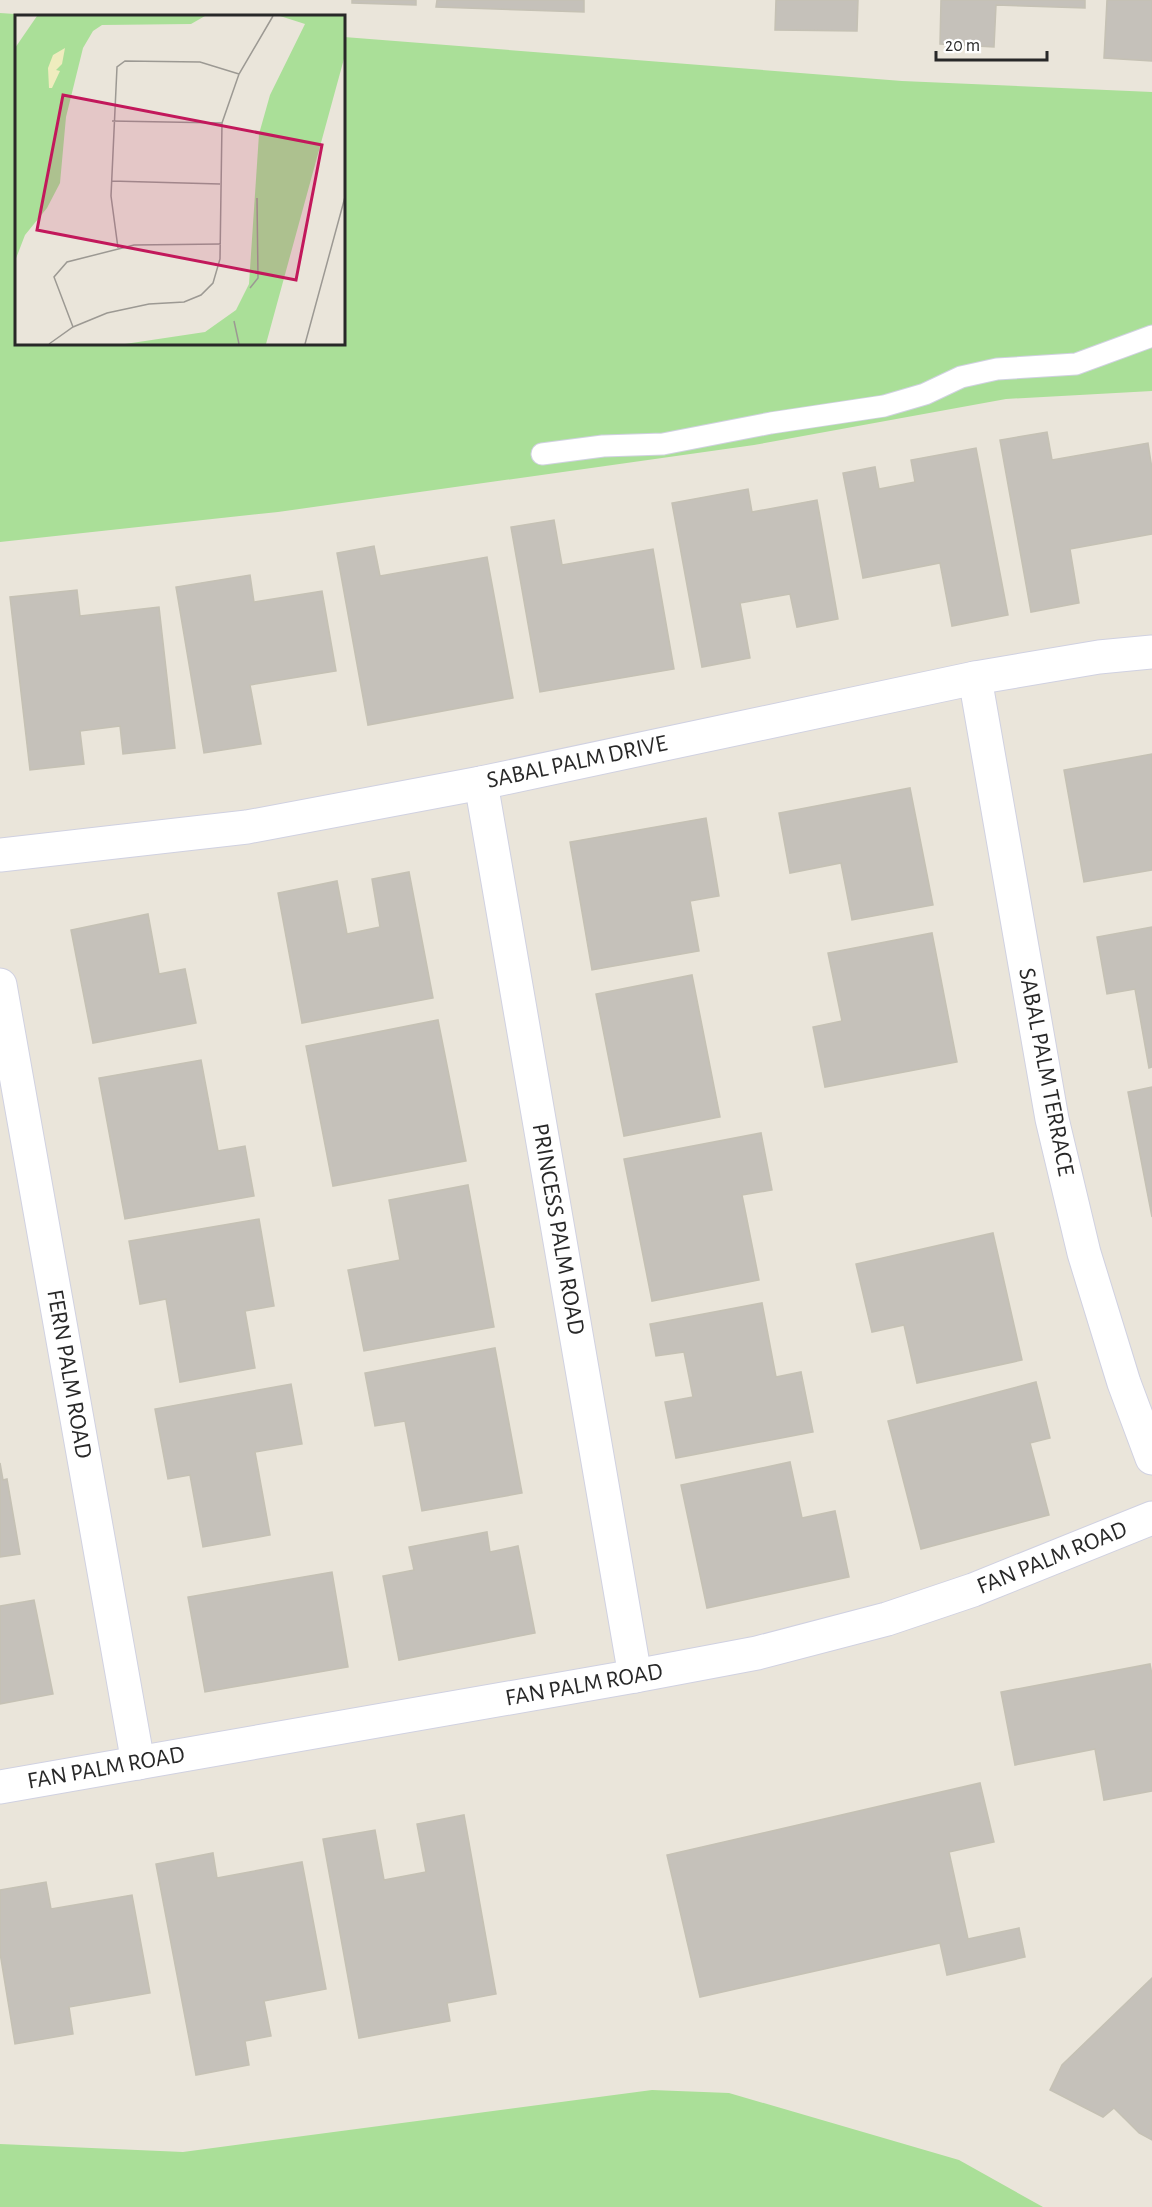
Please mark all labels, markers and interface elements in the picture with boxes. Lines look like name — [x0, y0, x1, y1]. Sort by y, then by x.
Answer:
inset map — [15, 15, 345, 345]
scale bar — [936, 24, 1047, 62]
text: 20 m — [945, 37, 980, 55]
street label: SABAL PALM DRIVE — [485, 731, 670, 793]
street label: SABAL PALM TERRACE — [1014, 966, 1078, 1179]
street label: PRINCESS PALM ROAD — [528, 1121, 588, 1337]
street label: FERN PALM ROAD — [42, 1288, 96, 1460]
street label: FAN PALM ROAD — [974, 1517, 1130, 1599]
street label: FAN PALM ROAD — [503, 1659, 665, 1711]
street label: FAN PALM ROAD — [25, 1742, 187, 1794]

